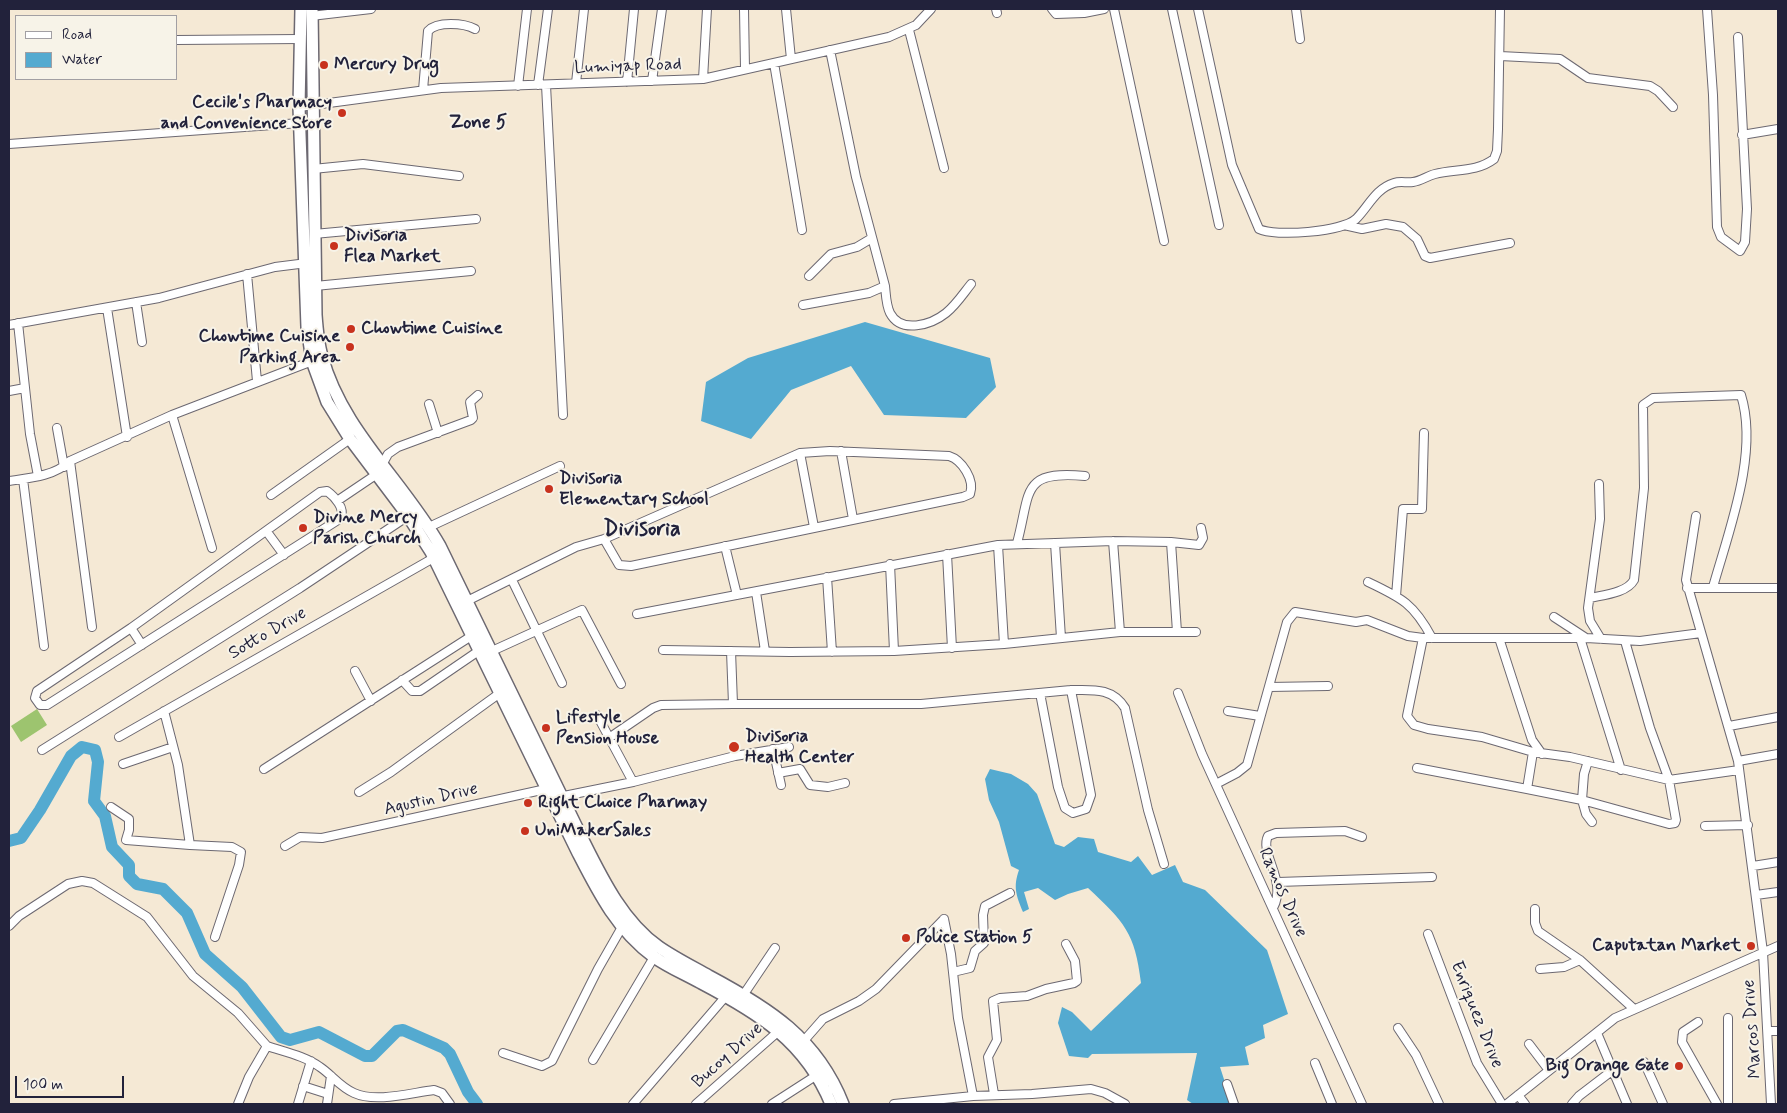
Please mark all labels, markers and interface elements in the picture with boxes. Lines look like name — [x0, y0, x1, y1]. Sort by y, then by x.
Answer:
legend — [15, 15, 178, 80]
text: Road — [62, 25, 92, 45]
text: Water — [62, 50, 102, 70]
place label: Mercury Drug — [334, 54, 439, 76]
street label: Lumiyap Road — [574, 54, 682, 80]
marker: Mercury Drug — [318, 59, 330, 71]
place label: Cecile's Pharmacy and Convenience Store — [161, 92, 332, 134]
marker: Cecile's Pharmacy and Convenience Store — [336, 107, 348, 119]
district label: Zone 5 — [449, 113, 507, 135]
place label: Divisoria Flea Market — [344, 225, 441, 268]
marker: Divisoria Flea Market — [328, 240, 340, 252]
place label: Chowtime Cuisine — [361, 318, 503, 340]
marker: Chowtime Cuisine — [345, 323, 357, 335]
place label: Chowtime Cuisine Parking Area — [198, 326, 340, 368]
marker: Chowtime Cuisine Parking Area — [344, 341, 356, 353]
place label: Divisoria Elementary School — [559, 468, 709, 510]
marker: Divisoria Elementary School — [543, 483, 555, 495]
place label: Divine Mercy Parish Church — [313, 507, 421, 550]
district label: Divisoria — [603, 517, 681, 543]
marker: Divine Mercy Parish Church — [297, 522, 309, 534]
street label: Sotto Drive — [225, 603, 311, 665]
place label: Lifestyle Pension House — [556, 707, 659, 750]
marker: Lifestyle Pension House — [540, 722, 552, 734]
place label: Divisoria Health Center — [745, 726, 854, 769]
marker: Divisoria Health Center — [727, 740, 741, 754]
street label: Agustin Drive — [382, 779, 480, 821]
place label: Right Choice Pharmay — [538, 792, 707, 814]
marker: Right Choice Pharmay — [522, 797, 534, 809]
place label: UniMakerSales — [535, 820, 651, 842]
marker: UniMakerSales — [519, 825, 531, 837]
street label: Ramos Drive — [1253, 845, 1311, 941]
place label: Police Station 5 — [916, 927, 1033, 949]
marker: Police Station 5 — [900, 932, 912, 944]
place label: Caputatan Market — [1592, 935, 1741, 957]
marker: Caputatan Market — [1745, 940, 1757, 952]
street label: Enriquez Drive — [1445, 958, 1507, 1072]
street label: Marcos Drive — [1739, 979, 1767, 1079]
street label: Bucoy Drive — [688, 1019, 768, 1093]
place label: Big Orange Gate — [1546, 1055, 1669, 1077]
marker: Big Orange Gate — [1673, 1060, 1685, 1072]
scale bar — [18, 1066, 126, 1098]
text: 100 m — [23, 1075, 63, 1095]

